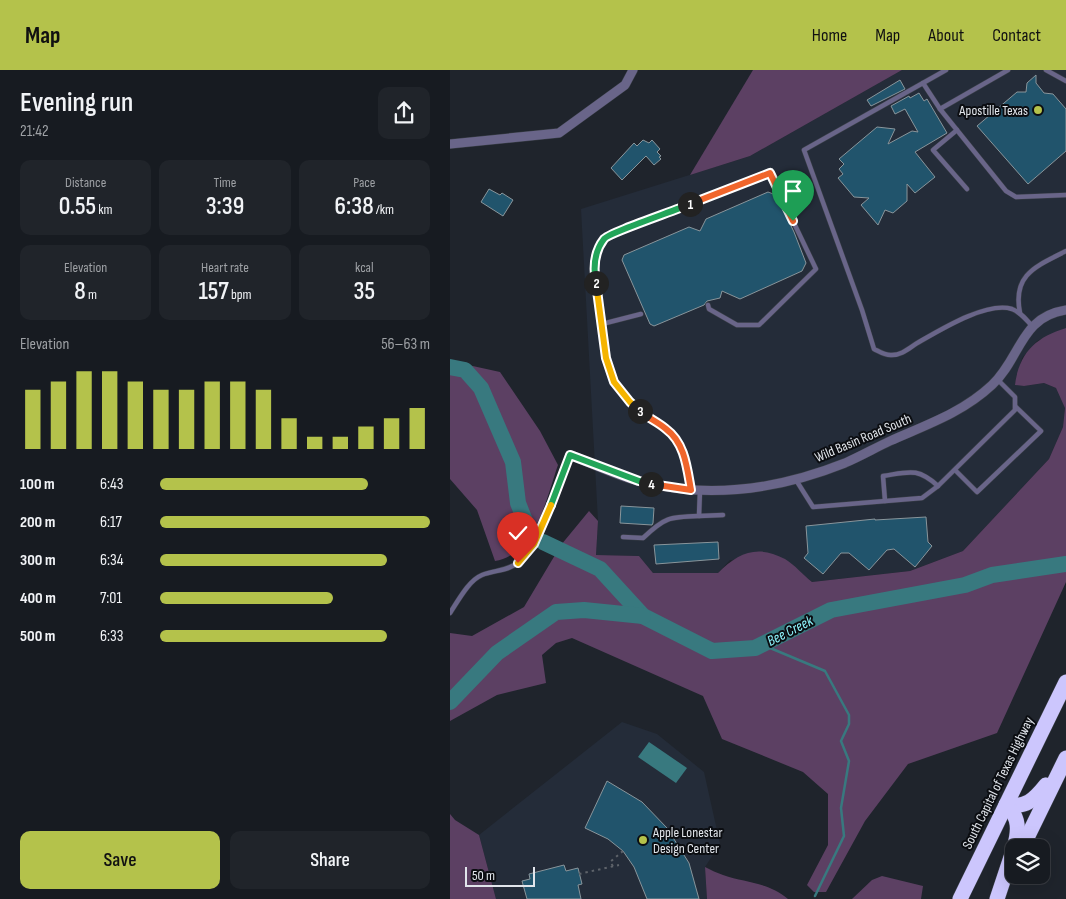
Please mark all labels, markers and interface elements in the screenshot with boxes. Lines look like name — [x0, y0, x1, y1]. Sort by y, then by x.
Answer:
text: Map — [25, 21, 60, 50]
text: Home — [812, 25, 847, 46]
text: Map — [875, 25, 900, 46]
text: About — [928, 25, 964, 46]
text: Contact — [992, 25, 1041, 46]
text: Evening run — [20, 86, 133, 119]
button: share — [378, 87, 430, 139]
place label: Apostille Texas — [958, 102, 1028, 119]
marker: Apostille Texas — [1032, 104, 1044, 116]
text: 21:42 — [20, 122, 49, 141]
pin — [772, 170, 814, 221]
text: Distance — [65, 174, 106, 191]
text: Time — [214, 174, 236, 191]
text: Pace — [353, 174, 375, 191]
icon: arrive — [779, 177, 807, 205]
text: 0.55 — [59, 191, 96, 222]
text: 3:39 — [206, 191, 244, 222]
text: 6:38 — [335, 191, 374, 222]
pin: 1 — [678, 192, 702, 216]
text: 1 — [688, 196, 693, 213]
text: km — [96, 201, 113, 218]
text: /km — [374, 201, 394, 218]
text: Elevation — [64, 259, 107, 276]
text: Heart rate — [201, 259, 249, 276]
text: kcal — [355, 259, 374, 276]
pin: 2 — [584, 270, 608, 296]
text: 2 — [593, 275, 600, 292]
text: 8 — [74, 276, 86, 307]
text: 157 — [198, 276, 229, 307]
text: 35 — [354, 276, 375, 307]
text: m — [86, 286, 97, 303]
text: bpm — [229, 286, 252, 303]
text: Elevation — [20, 335, 69, 354]
text: 56–63 m — [381, 335, 430, 354]
pin: 3 — [628, 398, 652, 424]
text: 3 — [637, 403, 644, 420]
street label: Wild Basin Road South — [812, 410, 914, 466]
pin: 4 — [638, 472, 664, 496]
text: 100 m — [20, 475, 55, 494]
text: 6:43 — [100, 475, 124, 494]
text: 4 — [648, 476, 655, 493]
pin — [497, 512, 539, 563]
text: 200 m — [20, 513, 55, 532]
text: 6:17 — [100, 513, 122, 532]
icon: check — [504, 519, 532, 547]
text: 300 m — [20, 551, 56, 570]
text: 6:34 — [100, 551, 123, 570]
text: 400 m — [20, 589, 56, 608]
text: 7:01 — [100, 589, 122, 608]
water label: Bee Creek — [764, 611, 816, 651]
text: 500 m — [20, 627, 55, 646]
text: 6:33 — [100, 627, 123, 646]
street label: South Capital of Texas Highway — [959, 714, 1038, 852]
place label: Apple Lonestar Design Center — [652, 824, 722, 857]
button: Save — [20, 831, 220, 889]
button: Share — [230, 831, 430, 889]
marker: Apple Lonestar Design Center — [637, 834, 649, 846]
map controls — [1005, 839, 1050, 884]
button: layers — [1005, 839, 1050, 884]
scale bar — [465, 864, 535, 887]
text: 50 m — [472, 867, 495, 884]

